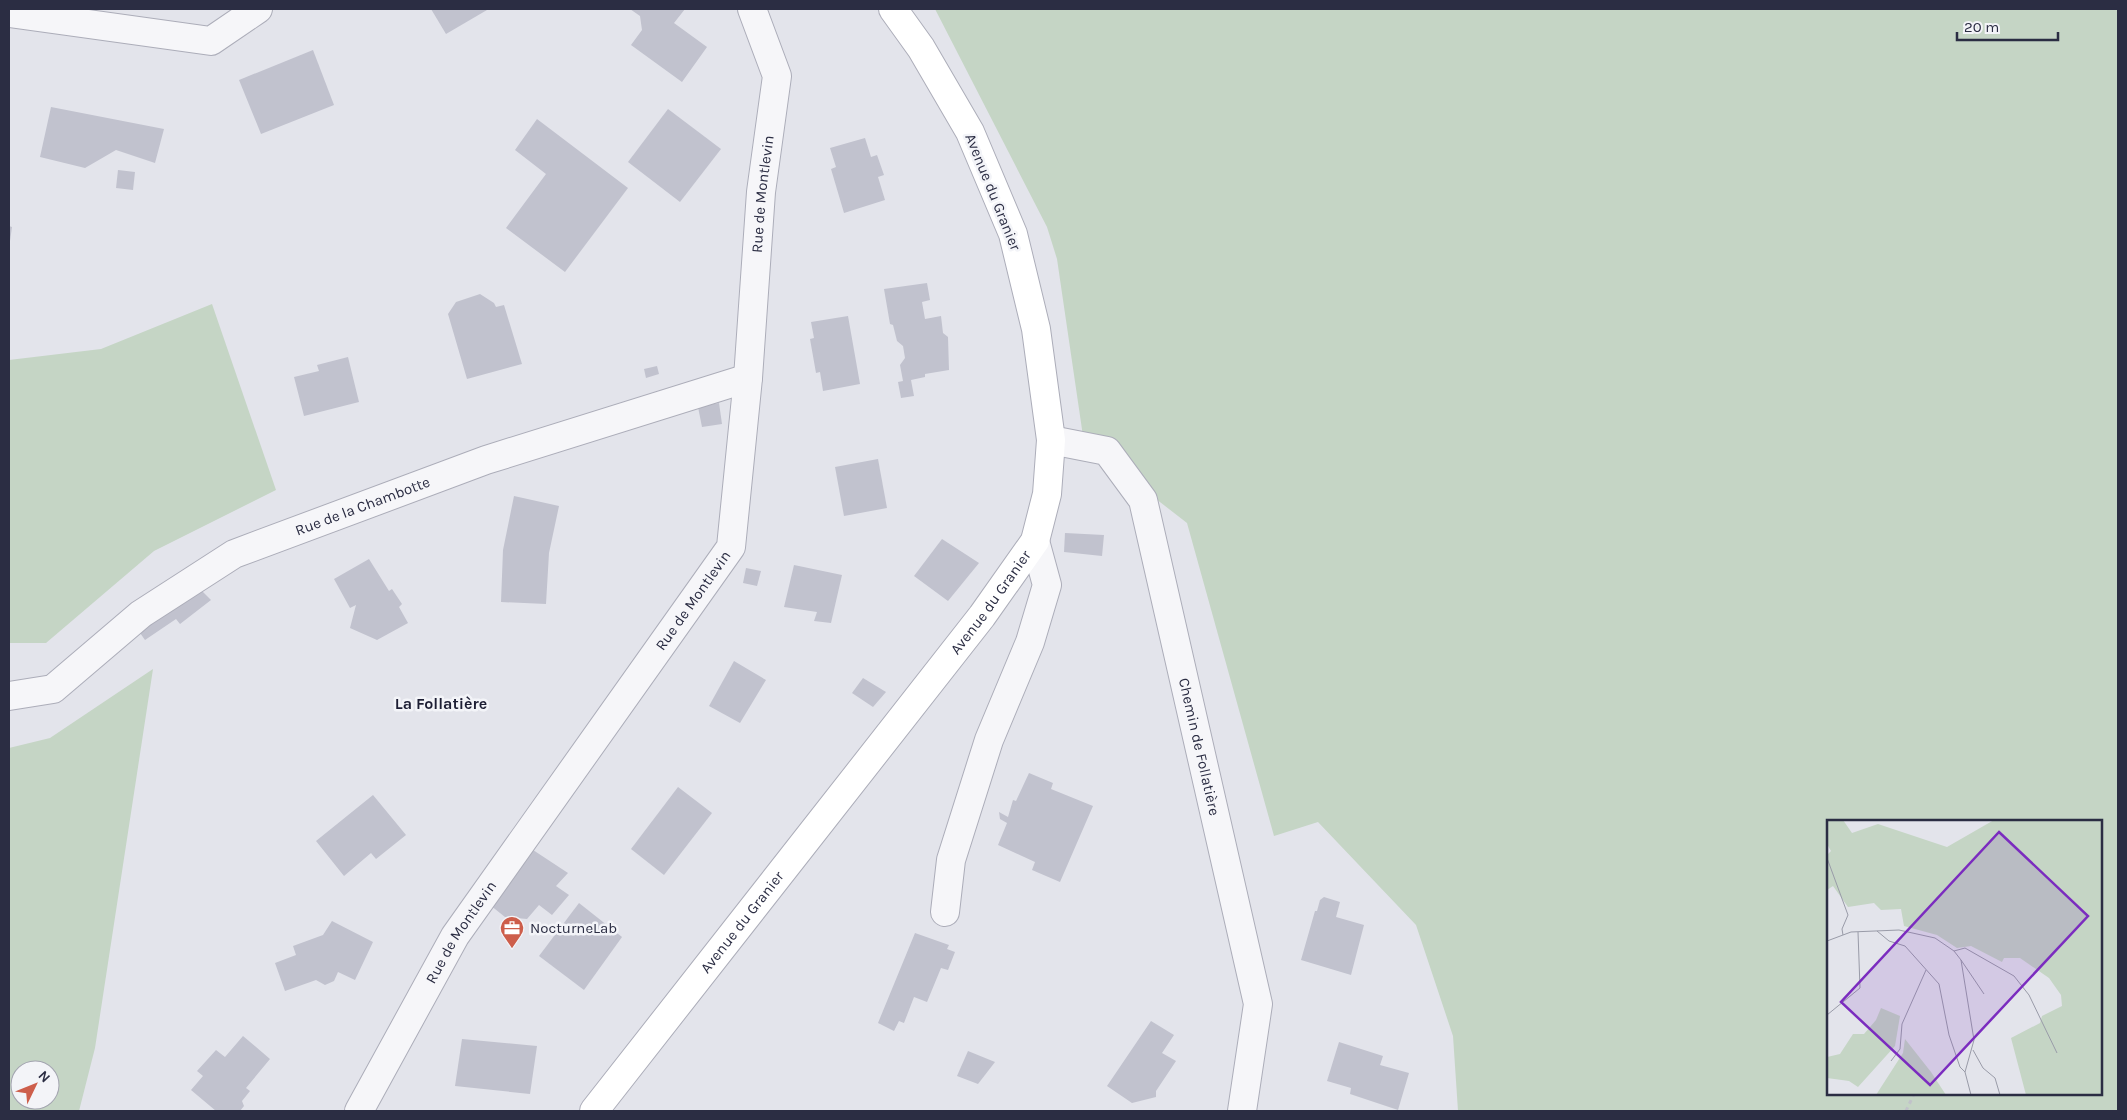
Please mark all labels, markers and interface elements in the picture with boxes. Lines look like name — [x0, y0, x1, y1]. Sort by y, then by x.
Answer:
scale bar — [1957, 10, 2058, 42]
text: 20 m — [1964, 18, 1999, 36]
street label: Avenue du Granier — [961, 131, 1025, 254]
street label: Rue de Montlevin — [748, 134, 778, 254]
street label: Rue de la Chambotte — [293, 473, 432, 539]
street label: Avenue du Granier — [946, 546, 1035, 658]
street label: Rue de Montlevin — [651, 547, 735, 654]
street label: Chemin de Follatière — [1175, 676, 1224, 817]
district label: La Follatière — [395, 694, 487, 713]
inset map — [1827, 820, 2102, 1095]
street label: Avenue du Granier — [697, 867, 788, 977]
street label: Rue de Montlevin — [422, 877, 500, 987]
office icon: NocturneLab — [499, 915, 525, 949]
place label: NocturneLab — [530, 919, 617, 937]
north arrow — [10, 1060, 60, 1110]
text: N — [34, 1067, 54, 1086]

